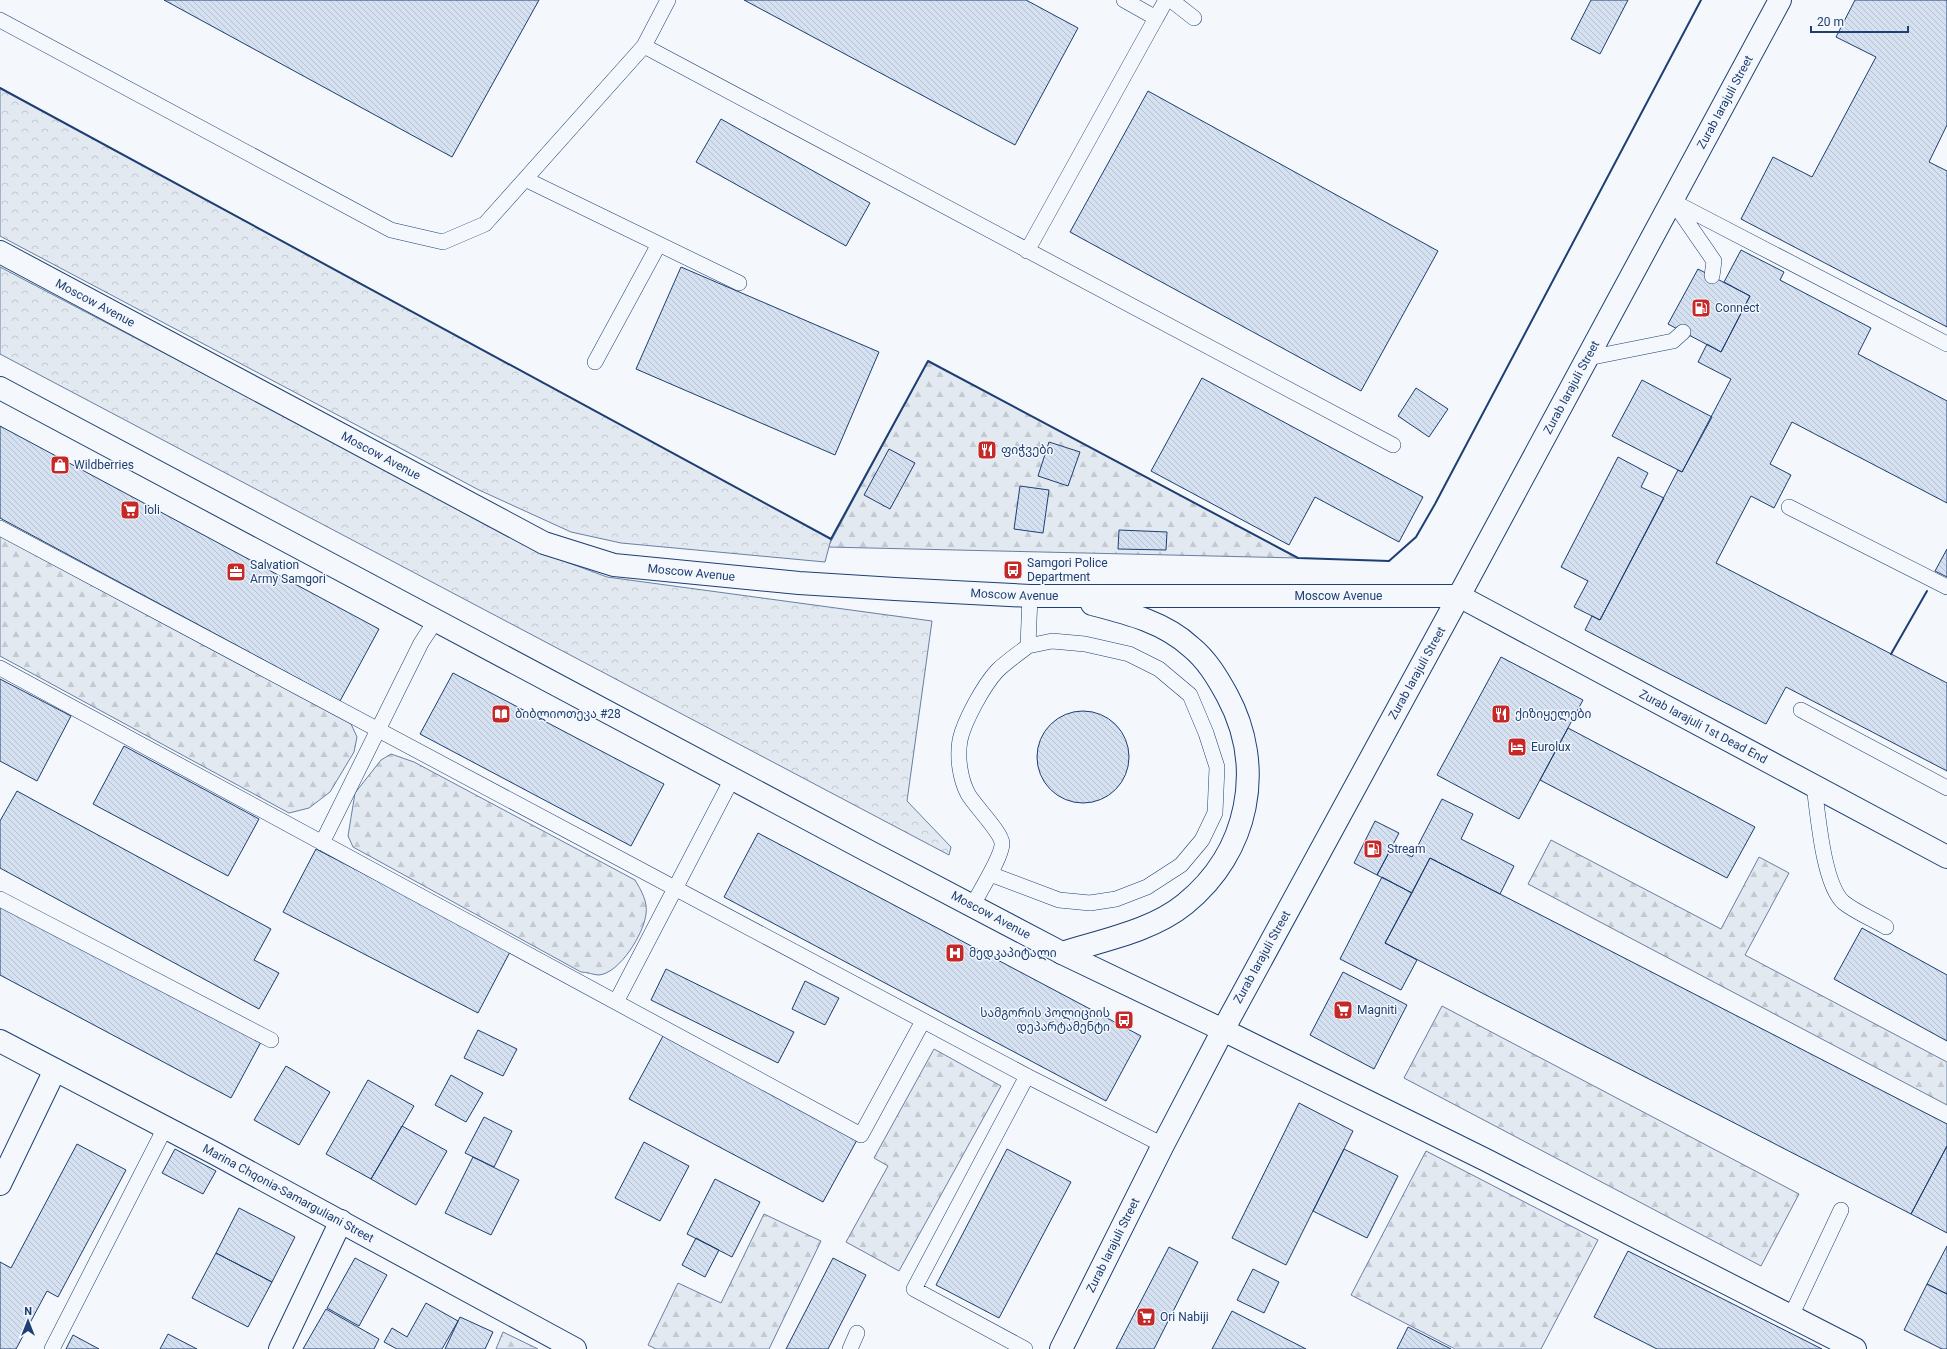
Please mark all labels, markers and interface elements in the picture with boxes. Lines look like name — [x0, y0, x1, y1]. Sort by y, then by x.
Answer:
scale bar — [1811, 8, 1908, 34]
text: 20 m — [1817, 15, 1844, 29]
street label: Zurab Iarajuli Street — [1694, 53, 1756, 151]
street label: Moscow Avenue — [53, 276, 137, 330]
fuel station icon: Connect — [1690, 297, 1712, 319]
place label: Connect — [1715, 301, 1760, 315]
street label: Zurab Iarajuli Street — [1541, 338, 1602, 436]
street label: Moscow Avenue — [339, 429, 423, 483]
restaurant icon: ფიჭვები — [976, 439, 998, 461]
place label: ფიჭვები — [1001, 443, 1054, 457]
shop icon: Wildberries — [49, 454, 71, 476]
place label: Wildberries — [74, 458, 134, 472]
supermarket icon: Ioli — [119, 499, 141, 521]
place label: Ioli — [144, 503, 160, 517]
place label: Samgori Police Department — [1027, 556, 1108, 584]
place label: Salvation Army Samgori — [250, 558, 326, 586]
bus stop icon: Samgori Police Department — [1002, 559, 1024, 581]
office icon: Salvation Army Samgori — [225, 561, 247, 583]
street label: Moscow Avenue — [647, 561, 736, 584]
street label: Moscow Avenue — [970, 586, 1058, 603]
street label: Moscow Avenue — [1294, 589, 1382, 603]
street label: Zurab Iarajuli Street — [1386, 624, 1448, 722]
street label: Zurab Iarajuli 1st Dead End — [1637, 687, 1770, 767]
library icon: ბიბლიოთეკა #28 — [490, 703, 512, 725]
restaurant icon: ქიზიყელები — [1490, 703, 1512, 725]
place label: ბიბლიოთეკა #28 — [515, 707, 621, 722]
place label: ქიზიყელები — [1515, 707, 1592, 722]
hotel icon: Eurolux — [1506, 736, 1528, 758]
place label: Eurolux — [1531, 740, 1571, 754]
fuel station icon: Stream — [1362, 838, 1384, 860]
place label: Stream — [1387, 842, 1425, 856]
street label: Moscow Avenue — [949, 888, 1033, 942]
street label: Zurab Iarajuli Street — [1231, 908, 1293, 1006]
hospital icon: მედკაპიტალი — [944, 942, 966, 964]
place label: მედკაპიტალი — [969, 946, 1057, 961]
supermarket icon: Magniti — [1332, 999, 1354, 1021]
place label: Magniti — [1357, 1003, 1397, 1017]
place label: სამგორის პოლიციის დეპარტამენტი — [980, 1006, 1110, 1035]
bus stop icon: სამგორის პოლიციის დეპარტამენტი — [1113, 1009, 1135, 1031]
street label: Marina Chqonia-Samarguliani Street — [200, 1141, 376, 1245]
street label: Zurab Iarajuli Street — [1083, 1196, 1142, 1295]
north arrow — [8, 1301, 48, 1341]
text: N — [24, 1305, 32, 1318]
supermarket icon: Ori Nabiji — [1135, 1306, 1157, 1328]
place label: Ori Nabiji — [1160, 1310, 1209, 1324]

